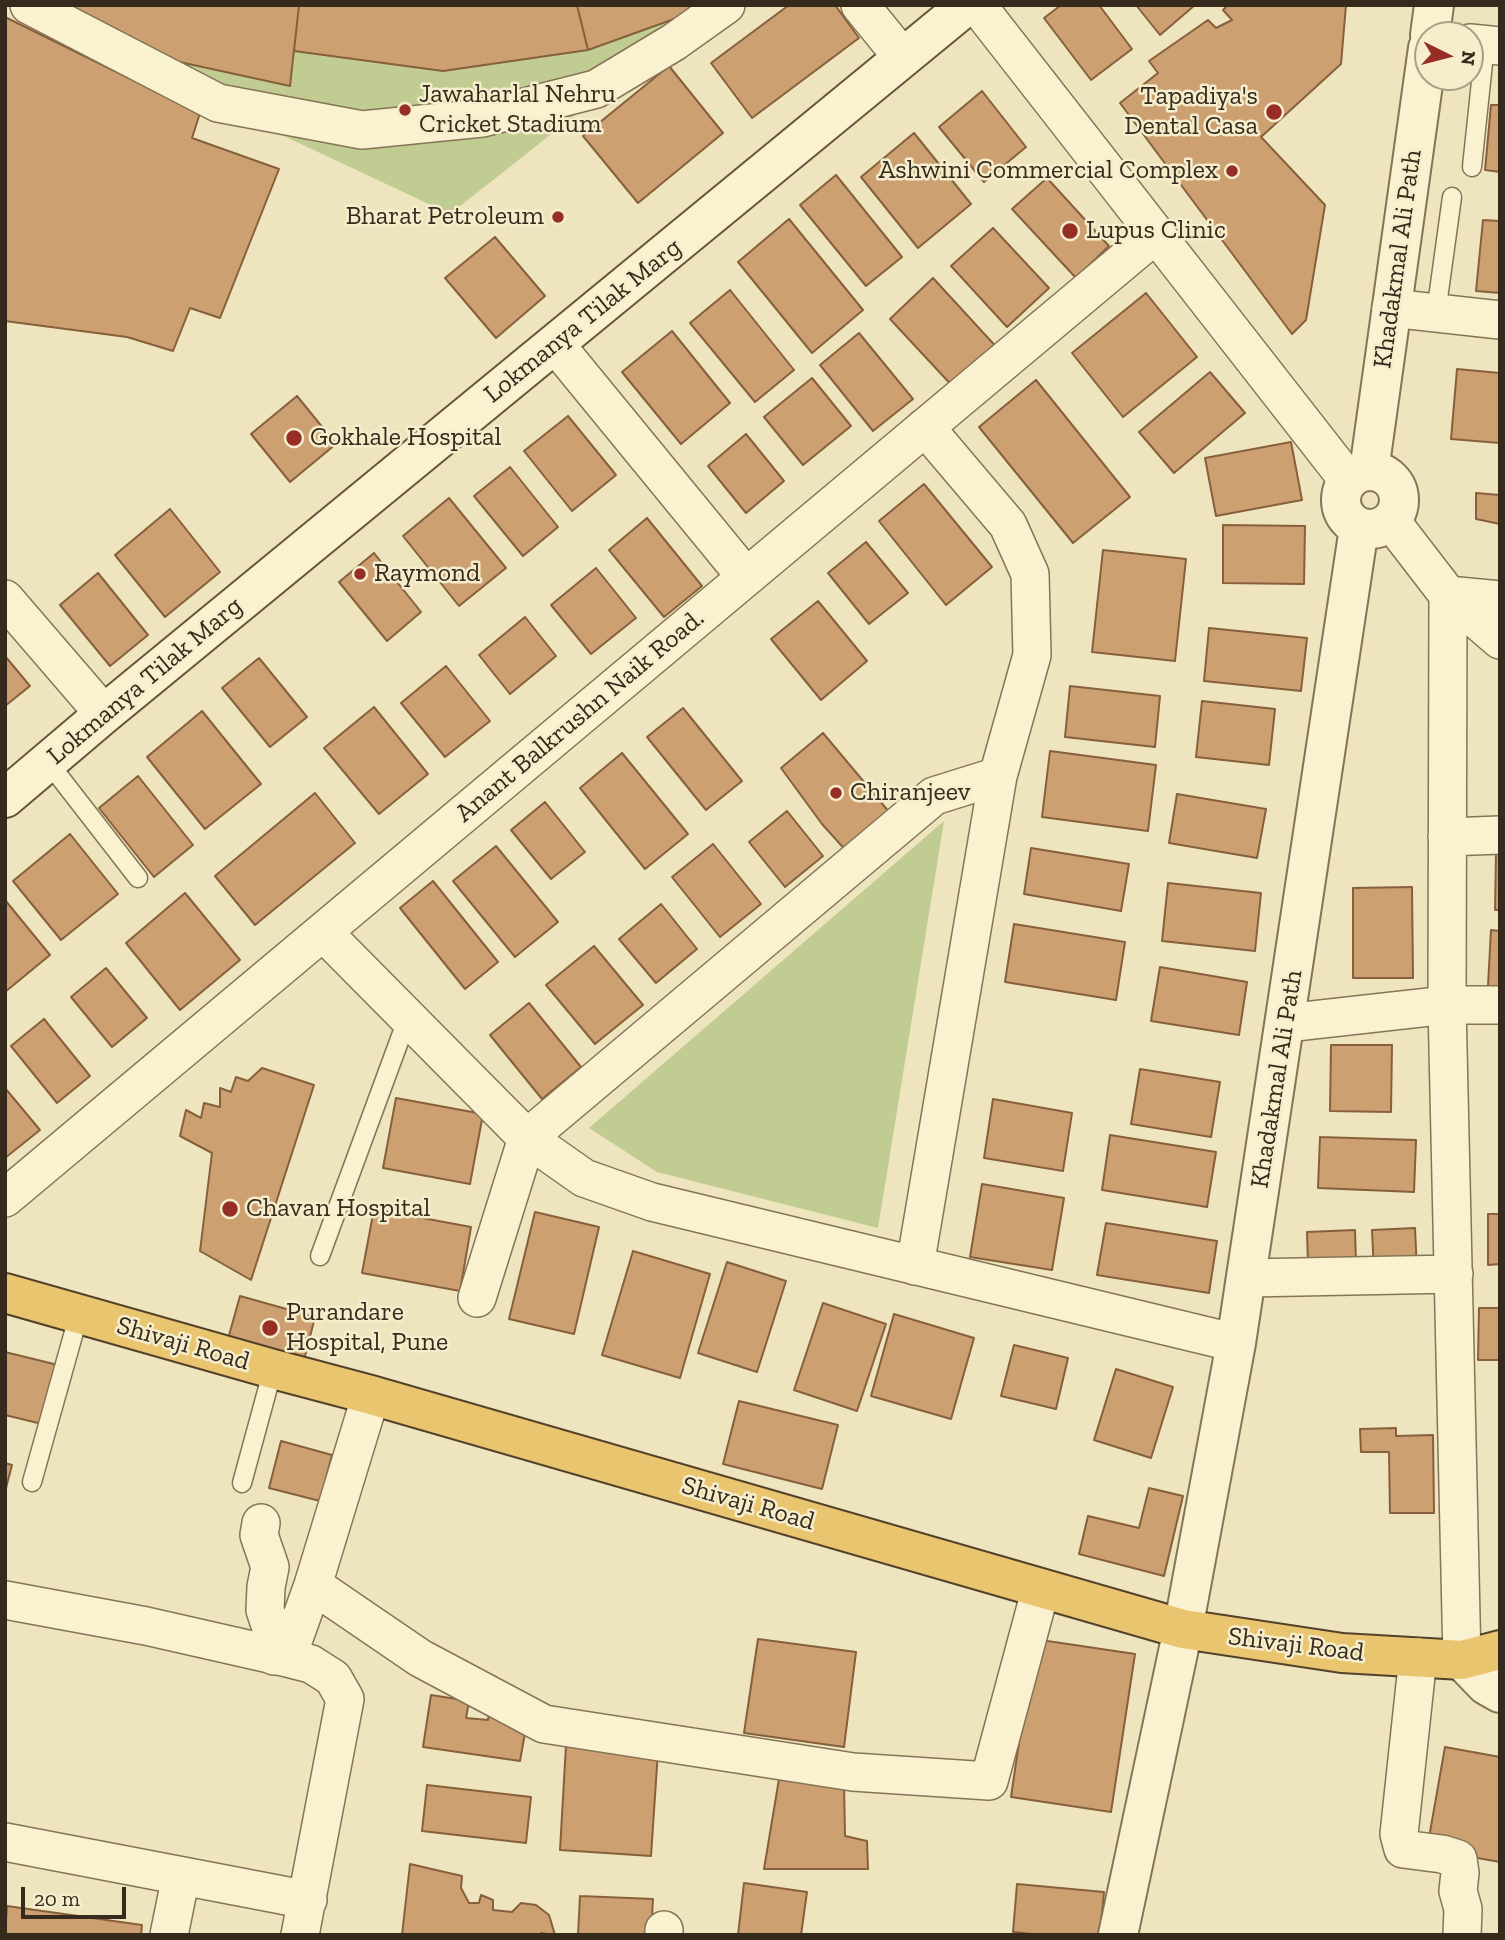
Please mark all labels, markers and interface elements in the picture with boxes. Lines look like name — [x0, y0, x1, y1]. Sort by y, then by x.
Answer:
north arrow — [1414, 21, 1484, 91]
text: N — [1456, 50, 1481, 66]
place label: Jawaharlal Nehru Cricket Stadium — [419, 79, 616, 140]
place label: Tapadiya's Dental Casa — [1124, 81, 1258, 142]
marker: Jawaharlal Nehru Cricket Stadium — [397, 102, 413, 118]
marker: Tapadiya's Dental Casa — [1264, 102, 1284, 122]
street label: Khadakmal Ali Path — [1367, 148, 1429, 370]
place label: Ashwini Commercial Complex — [878, 155, 1218, 187]
marker: Ashwini Commercial Complex — [1224, 163, 1240, 179]
place label: Bharat Petroleum — [346, 201, 544, 233]
marker: Bharat Petroleum — [550, 209, 566, 225]
place label: Lupus Clinic — [1086, 215, 1226, 247]
marker: Lupus Clinic — [1060, 221, 1080, 241]
street label: Lokmanya Tilak Marg — [478, 232, 688, 410]
place label: Gokhale Hospital — [310, 422, 501, 454]
marker: Gokhale Hospital — [284, 428, 304, 448]
place label: Raymond — [374, 558, 480, 590]
marker: Raymond — [352, 566, 368, 582]
street label: Lokmanya Tilak Marg — [41, 590, 249, 772]
street label: Anant Balkrushn Naik Road. — [449, 603, 711, 829]
place label: Chiranjeev — [850, 777, 971, 809]
marker: Chiranjeev — [828, 785, 844, 801]
street label: Khadakmal Ali Path — [1244, 968, 1310, 1190]
place label: Chavan Hospital — [246, 1193, 430, 1225]
marker: Chavan Hospital — [220, 1199, 240, 1219]
place label: Purandare Hospital, Pune — [286, 1297, 448, 1358]
street label: Shivaji Road — [113, 1310, 253, 1378]
marker: Purandare Hospital, Pune — [260, 1318, 280, 1338]
street label: Shivaji Road — [678, 1470, 818, 1538]
street label: Shivaji Road — [1226, 1621, 1366, 1669]
scale bar — [24, 1874, 130, 1918]
text: 20 m — [34, 1886, 80, 1911]

